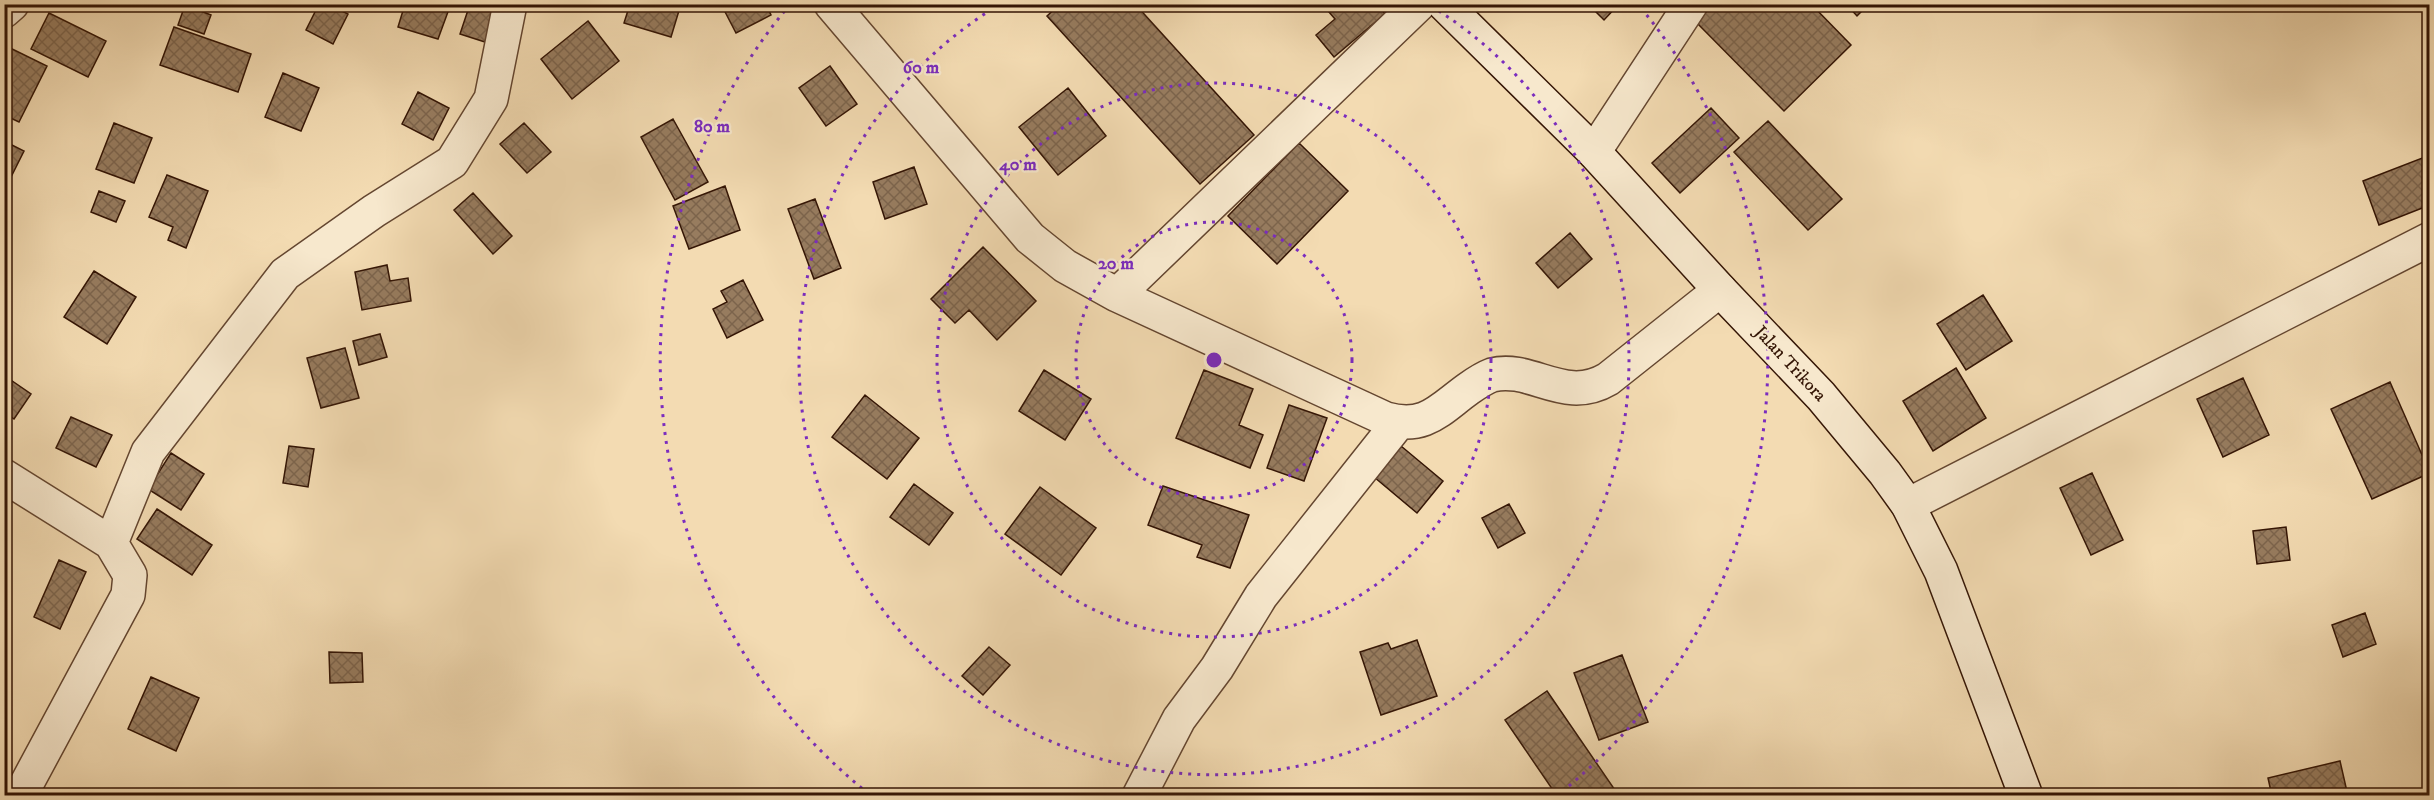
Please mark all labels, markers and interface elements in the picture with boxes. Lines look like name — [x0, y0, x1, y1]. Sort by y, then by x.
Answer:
text: 60 m — [903, 57, 940, 79]
text: 80 m — [694, 116, 731, 138]
text: 40 m — [998, 154, 1037, 176]
text: 20 m — [1098, 253, 1134, 275]
street label: Jalan Trikora — [1748, 320, 1831, 407]
centre of rings — [1204, 350, 1224, 370]

